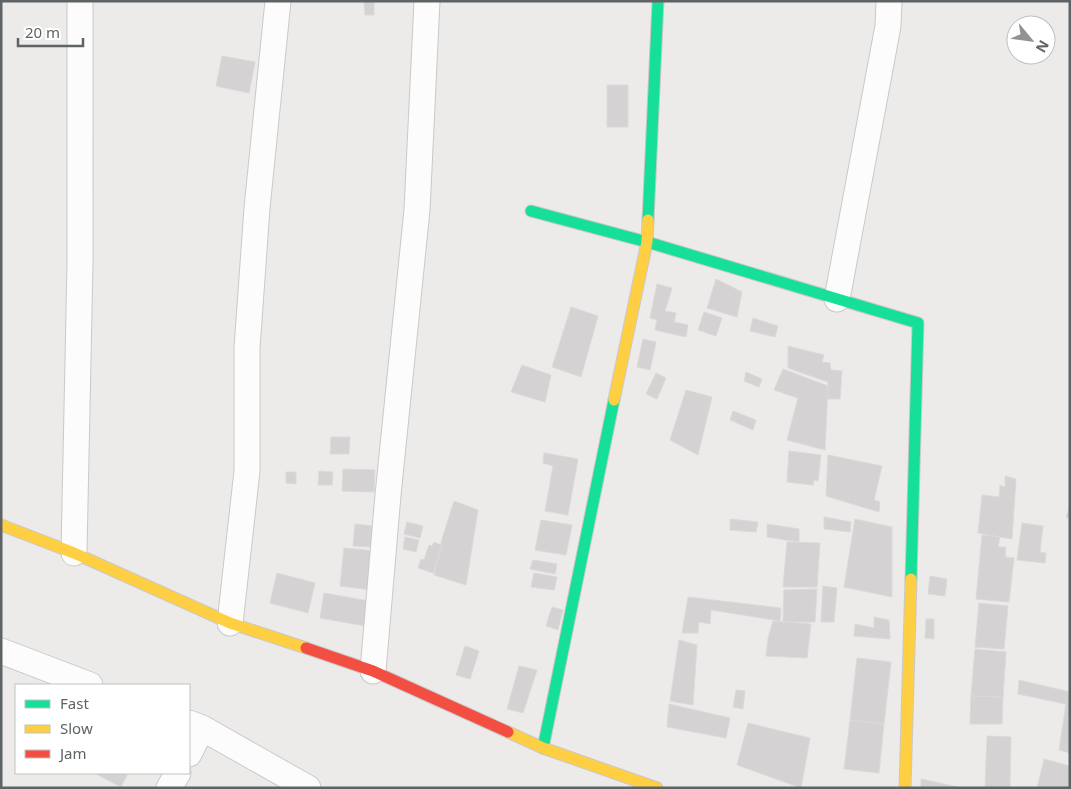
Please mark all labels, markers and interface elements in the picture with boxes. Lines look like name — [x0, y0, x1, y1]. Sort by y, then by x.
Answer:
scale bar — [18, 15, 82, 47]
north arrow — [1006, 15, 1056, 65]
text: 20 m — [25, 22, 60, 42]
text: N — [1032, 37, 1054, 56]
legend — [15, 684, 190, 774]
text: Fast — [60, 693, 89, 713]
text: Slow — [60, 718, 93, 738]
text: Jam — [58, 743, 87, 763]

